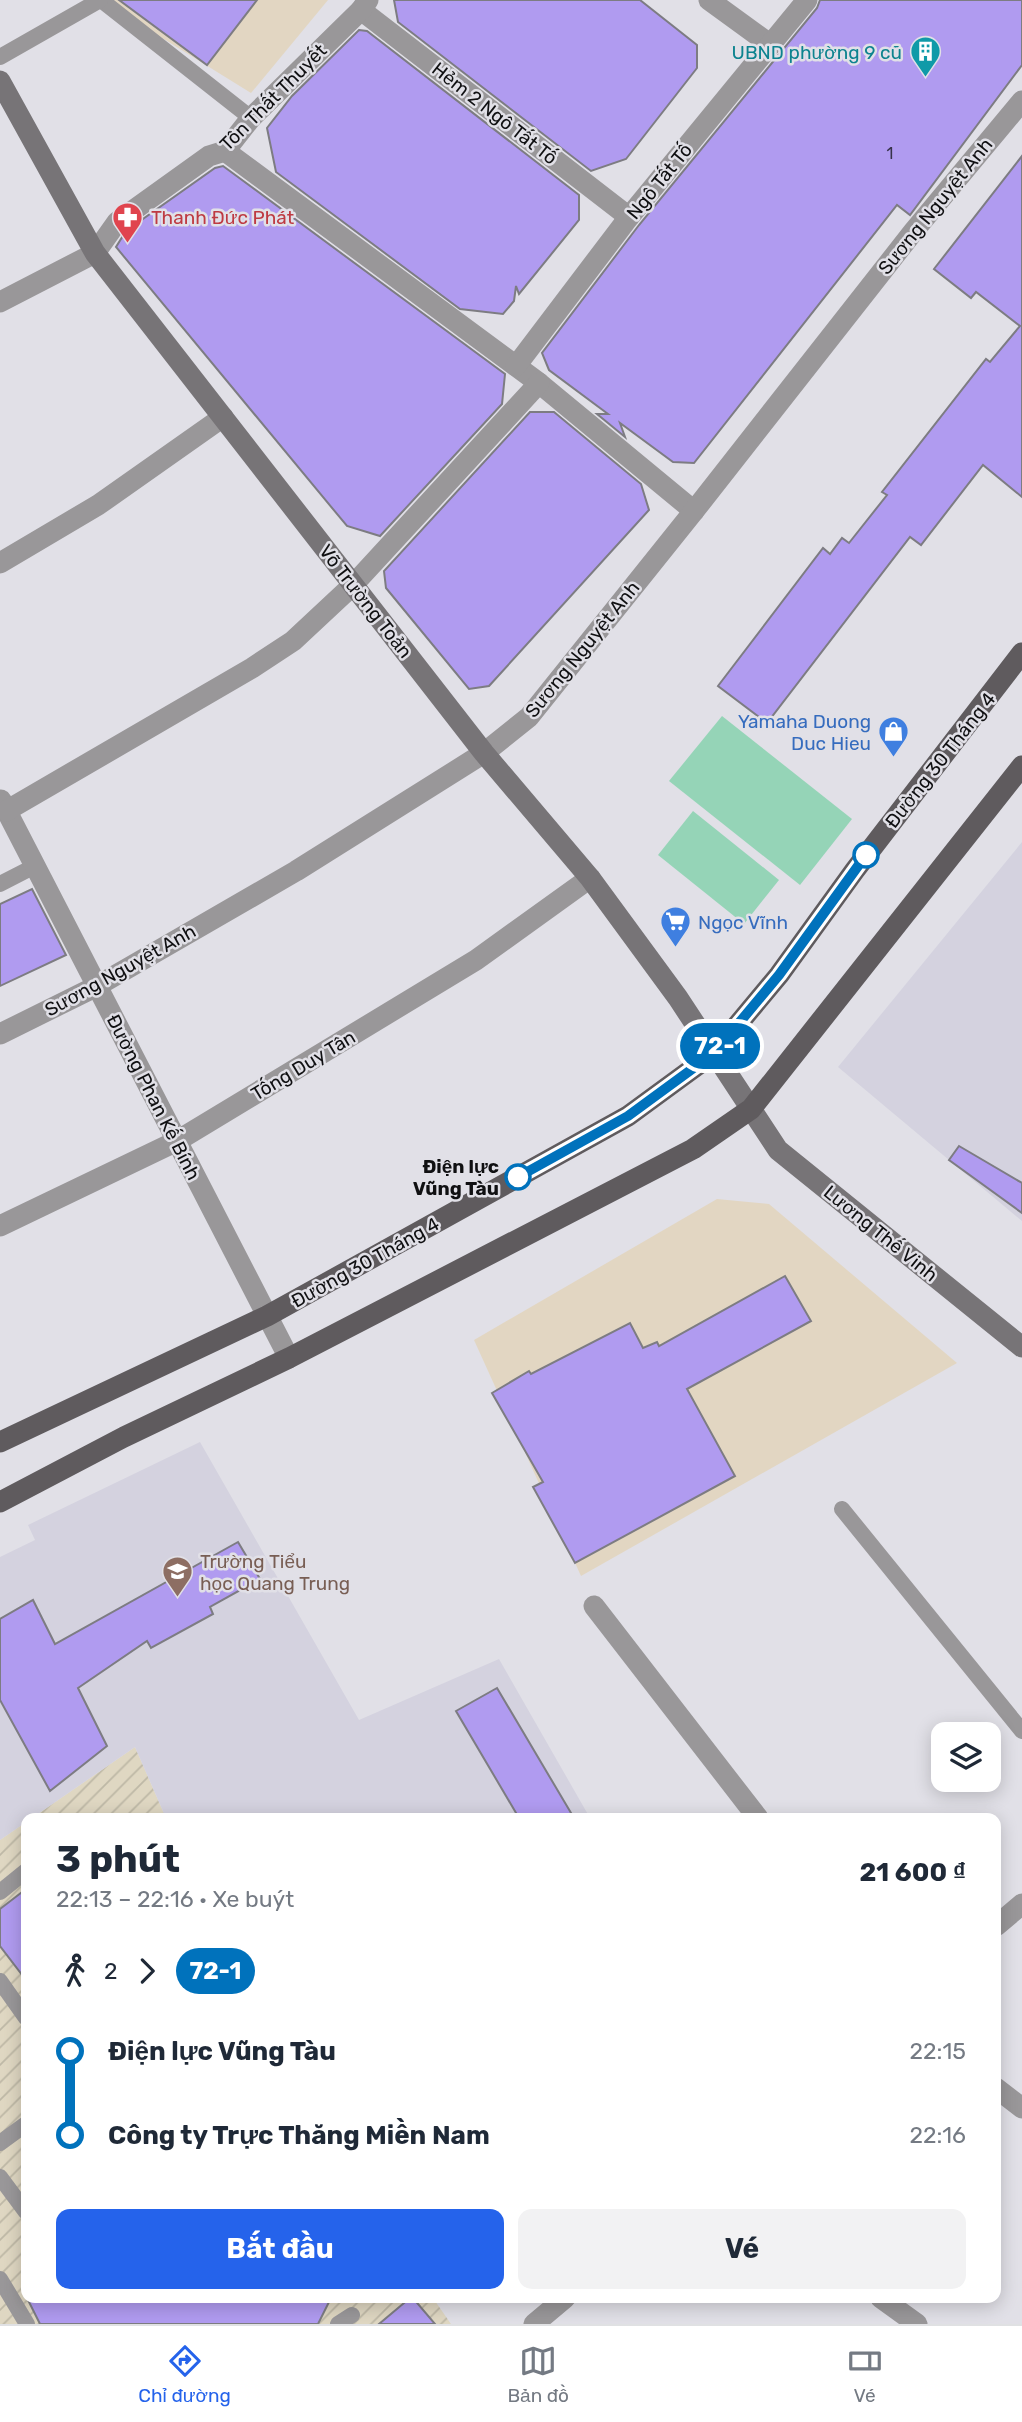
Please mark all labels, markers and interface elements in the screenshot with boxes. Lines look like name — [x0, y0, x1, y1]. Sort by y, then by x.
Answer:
building icon: UBND phường 9 cũ — [908, 35, 942, 79]
street label: Tôn Thất Thuyết — [215, 39, 332, 156]
place label: UBND phường 9 cũ — [732, 41, 902, 64]
street label: Hẻm 2 Ngô Tất Tố — [428, 57, 562, 169]
street label: Sương Nguyệt Anh — [873, 133, 997, 279]
street label: Ngô Tất Tố — [622, 139, 697, 224]
house number: 1 — [887, 144, 893, 163]
pharmacy icon: Thanh Đức Phát — [111, 200, 145, 244]
place label: Thanh Đức Phát — [151, 206, 295, 229]
street label: Võ Trường Toản — [314, 540, 417, 663]
street label: Sương Nguyệt Anh — [520, 576, 644, 722]
street label: Đường 30 Tháng 4 — [880, 688, 1001, 833]
place label: Yamaha Duong Duc Hieu — [738, 710, 871, 755]
shop icon: Yamaha Duong Duc Hieu — [877, 715, 911, 759]
unlabelled marker — [853, 842, 879, 868]
supermarket icon: Ngọc Vĩnh — [658, 905, 692, 949]
place label: Ngọc Vĩnh — [698, 911, 788, 934]
street label: Sương Nguyệt Anh — [41, 919, 200, 1021]
street label: Đường Phan Kế Bính — [102, 1011, 205, 1184]
line badge: 72-1 — [671, 1023, 769, 1069]
street label: Tống Duy Tân — [247, 1025, 360, 1106]
text: 72-1 — [694, 1032, 746, 1060]
place label: Điện lực Vũng Tàu — [413, 1155, 499, 1200]
marker: Điện lực Vũng Tàu — [505, 1164, 531, 1190]
street label: Lương Thế Vinh — [819, 1180, 942, 1286]
street label: Đường 30 Tháng 4 — [287, 1212, 443, 1313]
place label: Trường Tiểu học Quang Trung — [200, 1550, 350, 1595]
school or university icon: Trường Tiểu học Quang Trung — [160, 1555, 194, 1599]
map controls — [931, 1722, 1001, 1792]
button: layers — [931, 1722, 1001, 1792]
text: 3 phút — [56, 1836, 180, 1882]
text: 21 600 ₫ — [859, 1857, 966, 1888]
text: 22:13 – 22:16 · Xe buýt — [56, 1885, 294, 1913]
icon: walk — [56, 1952, 94, 1990]
icon: forward — [128, 1952, 166, 1990]
text: 2 — [104, 1957, 118, 1985]
text: 72-1 — [190, 1957, 241, 1985]
text: Điện lực Vũng Tàu — [108, 2036, 336, 2067]
text: 22:15 — [910, 2037, 966, 2065]
text: Công ty Trực Thăng Miền Nam — [108, 2120, 490, 2151]
text: 22:16 — [909, 2121, 966, 2149]
button: Bắt đầu — [56, 2209, 504, 2289]
button: Vé — [518, 2209, 966, 2289]
tab: Chỉ đường — [138, 2342, 231, 2407]
tab: Bản đồ — [507, 2342, 569, 2407]
tab: Vé — [846, 2342, 884, 2407]

